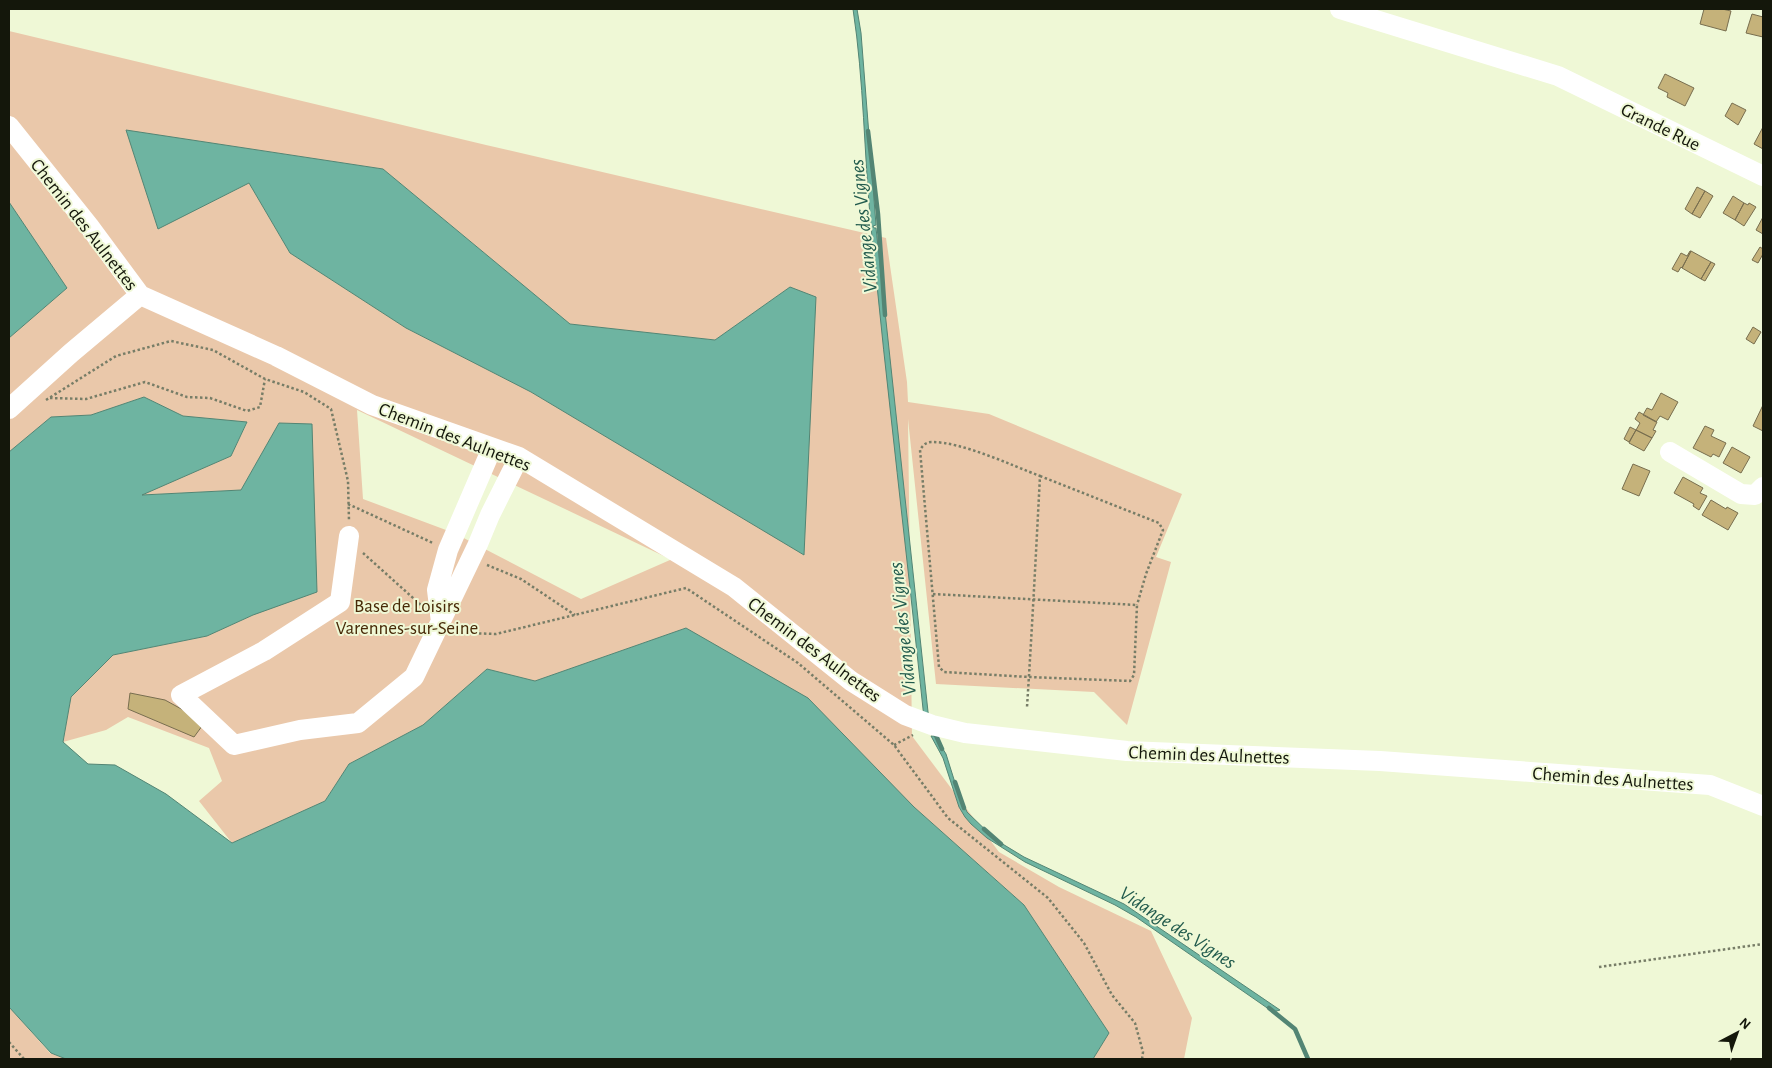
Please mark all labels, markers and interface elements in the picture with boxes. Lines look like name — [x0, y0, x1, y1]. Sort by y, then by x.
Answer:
street label: Grande Rue — [1618, 100, 1703, 155]
street label: Chemin des Aulnettes — [27, 156, 141, 294]
water label: Vidange des Vignes — [847, 158, 881, 294]
street label: Chemin des Aulnettes — [376, 400, 533, 475]
water label: Vidange des Vignes — [886, 561, 920, 697]
street label: Chemin des Aulnettes — [744, 594, 884, 706]
park label: Base de Loisirs Varennes-sur-Seine — [336, 597, 478, 638]
street label: Chemin des Aulnettes — [1128, 743, 1290, 768]
street label: Chemin des Aulnettes — [1532, 764, 1694, 795]
water label: Vidange des Vignes — [1116, 883, 1240, 973]
north arrow — [1712, 1008, 1762, 1058]
text: N — [1737, 1015, 1753, 1032]

